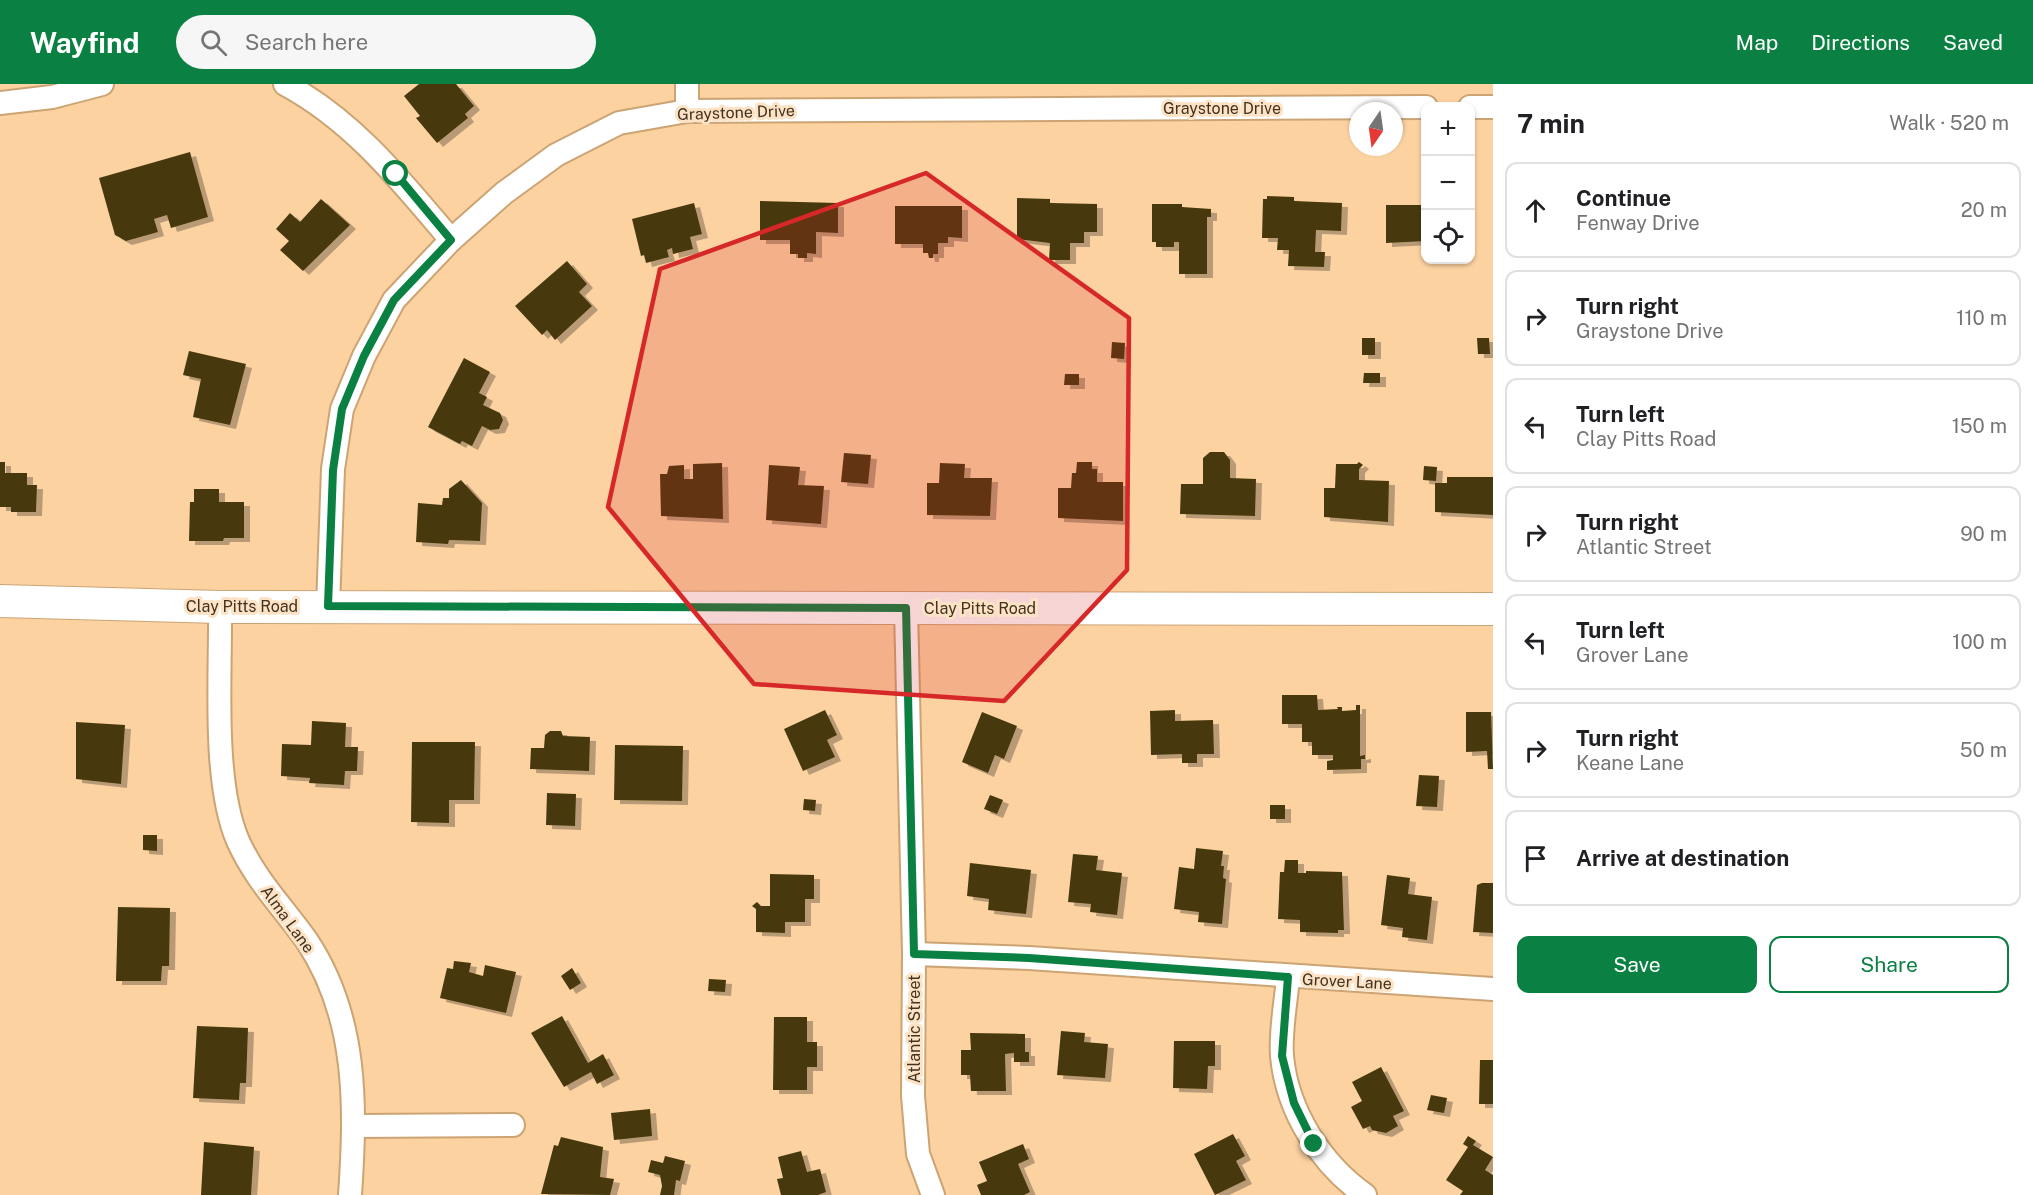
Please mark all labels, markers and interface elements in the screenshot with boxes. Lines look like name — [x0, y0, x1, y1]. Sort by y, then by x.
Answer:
search box — [176, 15, 596, 69]
text: Wayfind — [30, 26, 140, 59]
icon: search — [197, 26, 230, 59]
text: Search here — [245, 29, 368, 55]
text: Map — [1736, 30, 1778, 55]
text: Directions — [1811, 30, 1910, 55]
text: Saved — [1943, 30, 2003, 55]
street label: Graystone Drive — [1163, 99, 1281, 118]
street label: Graystone Drive — [677, 101, 795, 124]
north arrow — [1349, 102, 1403, 156]
map controls — [1421, 102, 1475, 264]
button: + — [1421, 102, 1475, 156]
text: 7 min — [1517, 108, 1585, 139]
text: Walk · 520 m — [1889, 111, 2009, 135]
button: − — [1421, 156, 1475, 210]
route start — [382, 160, 408, 186]
text: Continue — [1576, 185, 1671, 211]
icon: ahead — [1519, 194, 1552, 227]
text: 20 m — [1961, 198, 2007, 222]
button: locate — [1421, 210, 1475, 264]
text: Fenway Drive — [1576, 211, 1700, 235]
text: Turn right — [1576, 293, 1679, 319]
icon: right — [1519, 302, 1552, 335]
text: 110 m — [1956, 306, 2007, 330]
text: Graystone Drive — [1576, 319, 1724, 343]
text: Turn left — [1576, 401, 1665, 427]
icon: left — [1519, 410, 1552, 443]
text: 150 m — [1952, 414, 2007, 438]
text: Clay Pitts Road — [1576, 427, 1716, 451]
text: Turn right — [1576, 509, 1679, 535]
icon: right — [1519, 518, 1552, 551]
text: 90 m — [1960, 522, 2007, 546]
text: Atlantic Street — [1576, 535, 1712, 559]
street label: Clay Pitts Road — [186, 597, 298, 616]
street label: Clay Pitts Road — [924, 599, 1036, 618]
text: Turn left — [1576, 617, 1665, 643]
icon: left — [1519, 626, 1552, 659]
text: 100 m — [1952, 630, 2007, 654]
text: Grover Lane — [1576, 643, 1688, 667]
text: Turn right — [1576, 725, 1679, 751]
icon: right — [1519, 734, 1552, 767]
text: 50 m — [1960, 738, 2007, 762]
text: Keane Lane — [1576, 751, 1684, 775]
icon: arrive — [1519, 842, 1552, 875]
text: Arrive at destination — [1576, 845, 1789, 871]
street label: Alma Lane — [257, 882, 318, 957]
button: Save — [1517, 936, 1757, 993]
button: Share — [1769, 936, 2009, 993]
street label: Grover Lane — [1302, 970, 1392, 993]
street label: Atlantic Street — [905, 975, 924, 1083]
route end — [1300, 1130, 1326, 1156]

